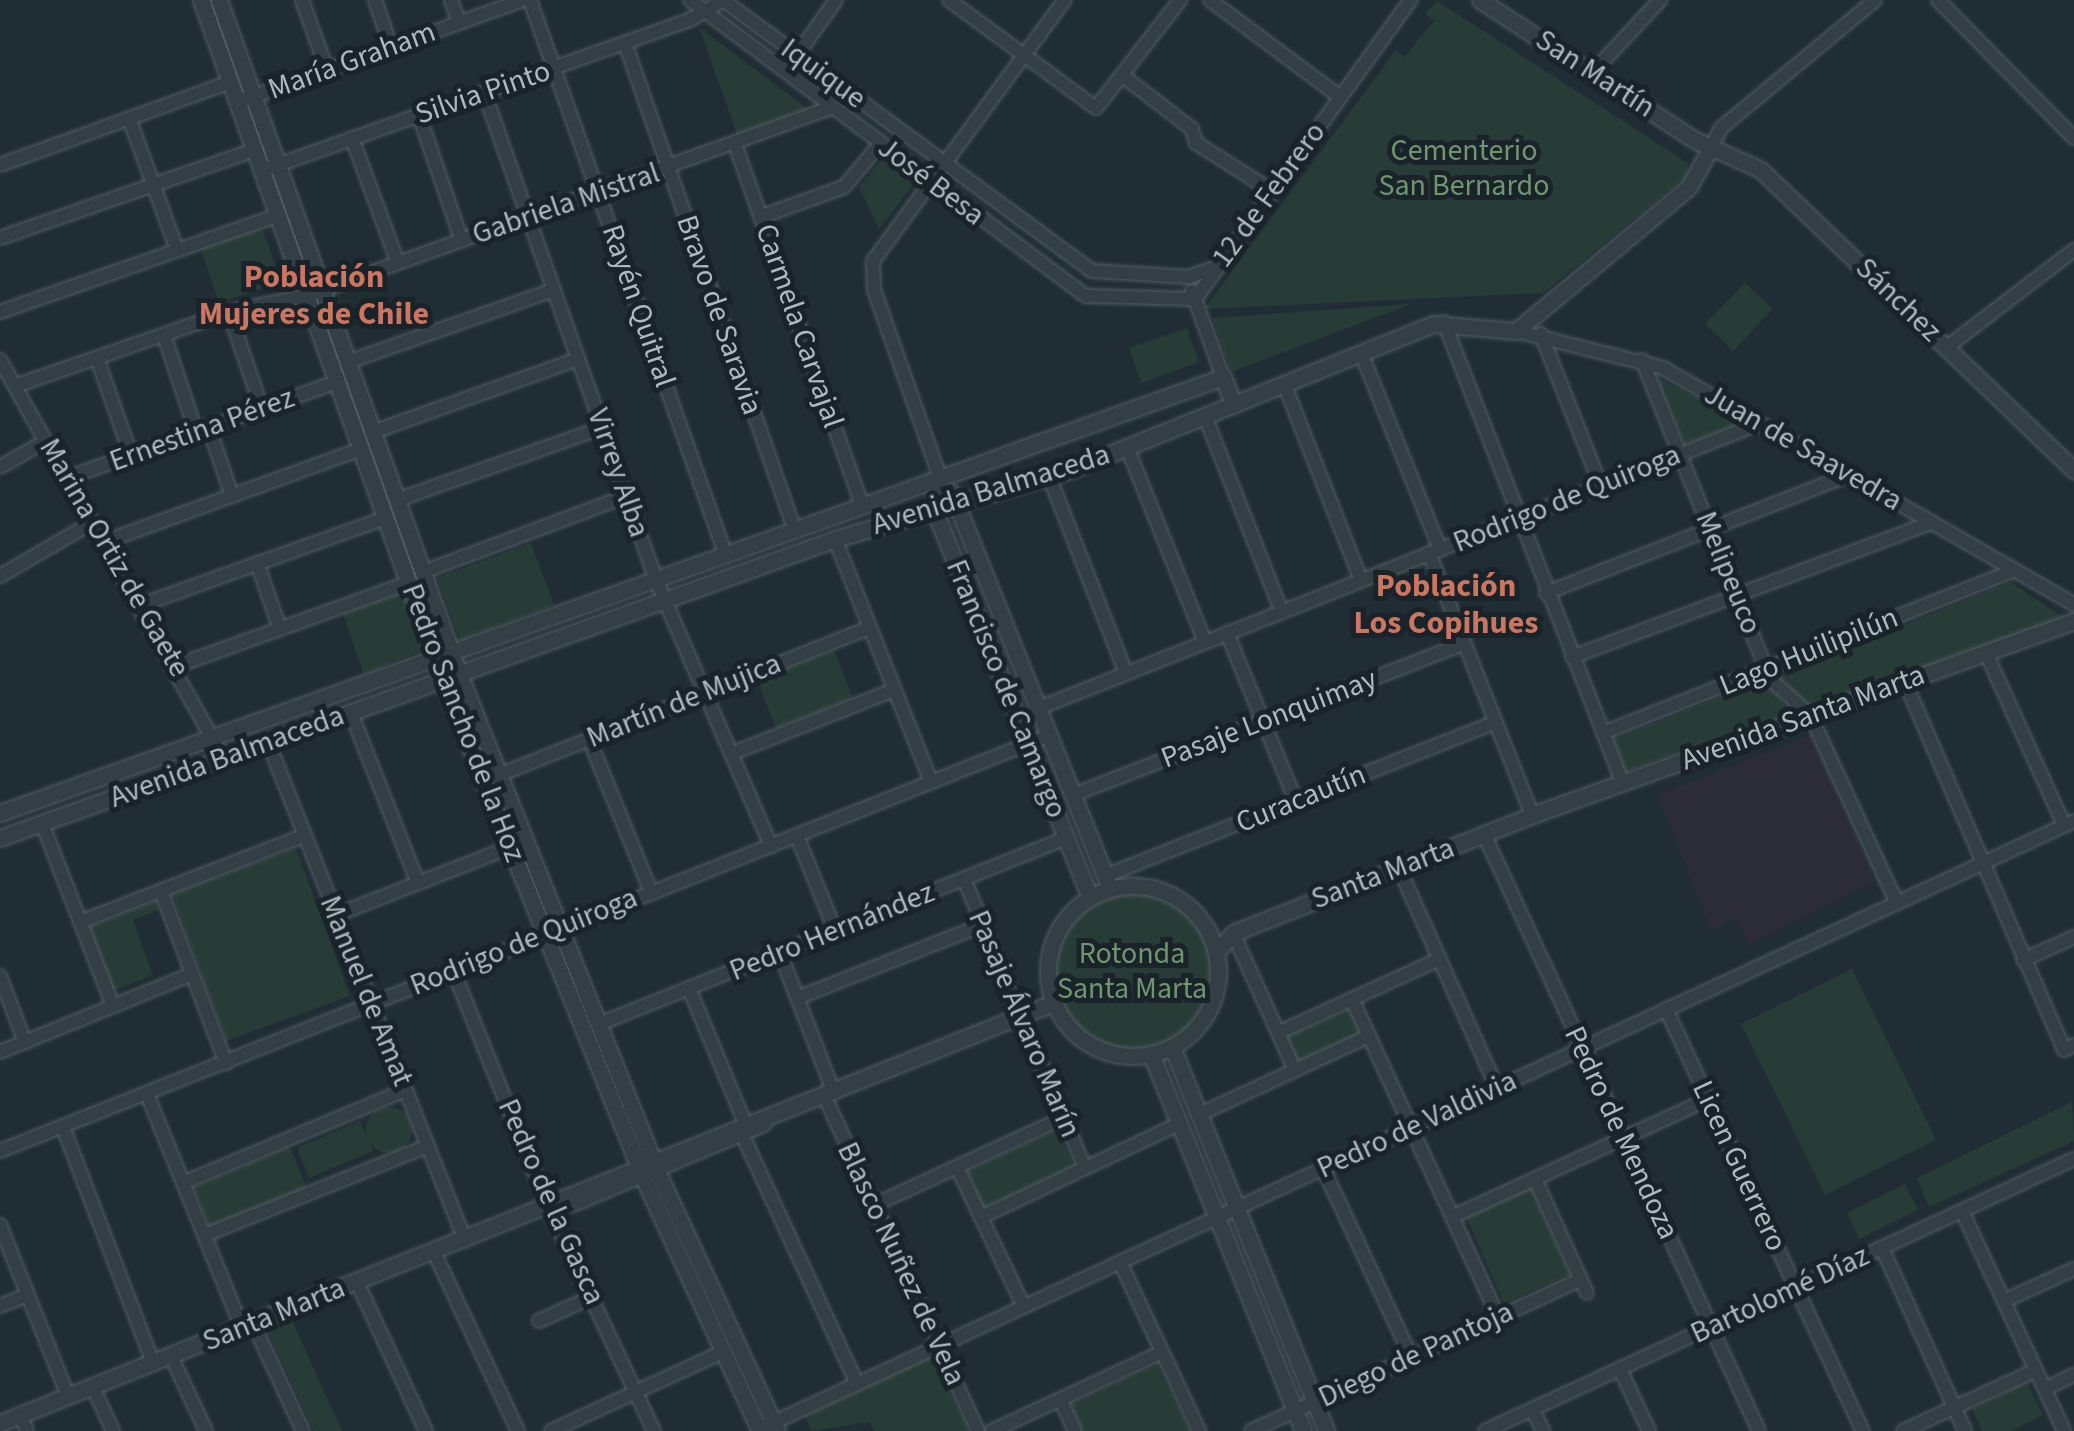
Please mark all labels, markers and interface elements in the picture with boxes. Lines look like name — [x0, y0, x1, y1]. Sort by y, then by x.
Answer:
street label: María Graham — [263, 14, 441, 108]
street label: San Martín — [1529, 22, 1661, 126]
street label: Iquique — [774, 31, 872, 117]
street label: Silvia Pinto — [411, 53, 555, 133]
street label: 12 de Febrero — [1204, 115, 1334, 275]
street label: José Besa — [871, 130, 991, 234]
park label: Cementerio San Bernardo — [1378, 133, 1550, 204]
street label: Gabriela Mistral — [468, 155, 664, 253]
street label: Bravo de Saravia — [668, 211, 770, 419]
street label: Carmela Carvajal — [747, 219, 851, 433]
street label: Rayén Quitral — [593, 220, 683, 392]
street label: Sánchez — [1848, 251, 1948, 349]
district label: Población Mujeres de Chile — [199, 259, 429, 334]
street label: Juan de Saavedra — [1698, 377, 1908, 519]
street label: Ernestina Pérez — [105, 380, 299, 480]
street label: Virrey Alba — [579, 404, 657, 542]
street label: Marina Ortiz de Gaete — [31, 432, 197, 684]
street label: Avenida Balmaceda — [868, 437, 1114, 543]
street label: Rodrigo de Quiroga — [1448, 437, 1686, 561]
street label: Melipeuco — [1687, 507, 1769, 639]
street label: Francisco de Camargo — [938, 555, 1074, 823]
district label: Población Los Copihues — [1353, 568, 1539, 643]
street label: Pedro Sancho de la Hoz — [393, 579, 533, 867]
street label: Lago Huilipilún — [1714, 600, 1904, 704]
street label: Martín de Mujica — [582, 646, 786, 756]
street label: Avenida Santa Marta — [1676, 657, 1930, 779]
street label: Pasaje Lonquimay — [1156, 661, 1382, 777]
street label: Avenida Balmaceda — [105, 698, 349, 816]
street label: Curacautín — [1231, 757, 1371, 841]
street label: Santa Marta — [1306, 830, 1460, 918]
street label: Pedro Hernández — [725, 875, 939, 989]
street label: Rodrigo de Quiroga — [405, 880, 643, 1004]
street label: Manuel de Amat — [312, 891, 420, 1091]
street label: Pasaje Álvaro Marín — [960, 905, 1088, 1143]
park label: Rotonda Santa Marta — [1057, 936, 1207, 1006]
street label: Pedro de Mendoza — [1556, 1021, 1686, 1245]
street label: Pedro de Valdivia — [1312, 1063, 1522, 1187]
street label: Licen Guerrero — [1684, 1075, 1794, 1257]
street label: Pedro de la Gasca — [490, 1094, 612, 1310]
street label: Blasco Nuñez de Vela — [829, 1137, 973, 1391]
street label: Bartolomé Díaz — [1685, 1238, 1875, 1352]
street label: Santa Marta — [198, 1270, 350, 1360]
street label: Diego de Pantoja — [1313, 1294, 1519, 1416]

